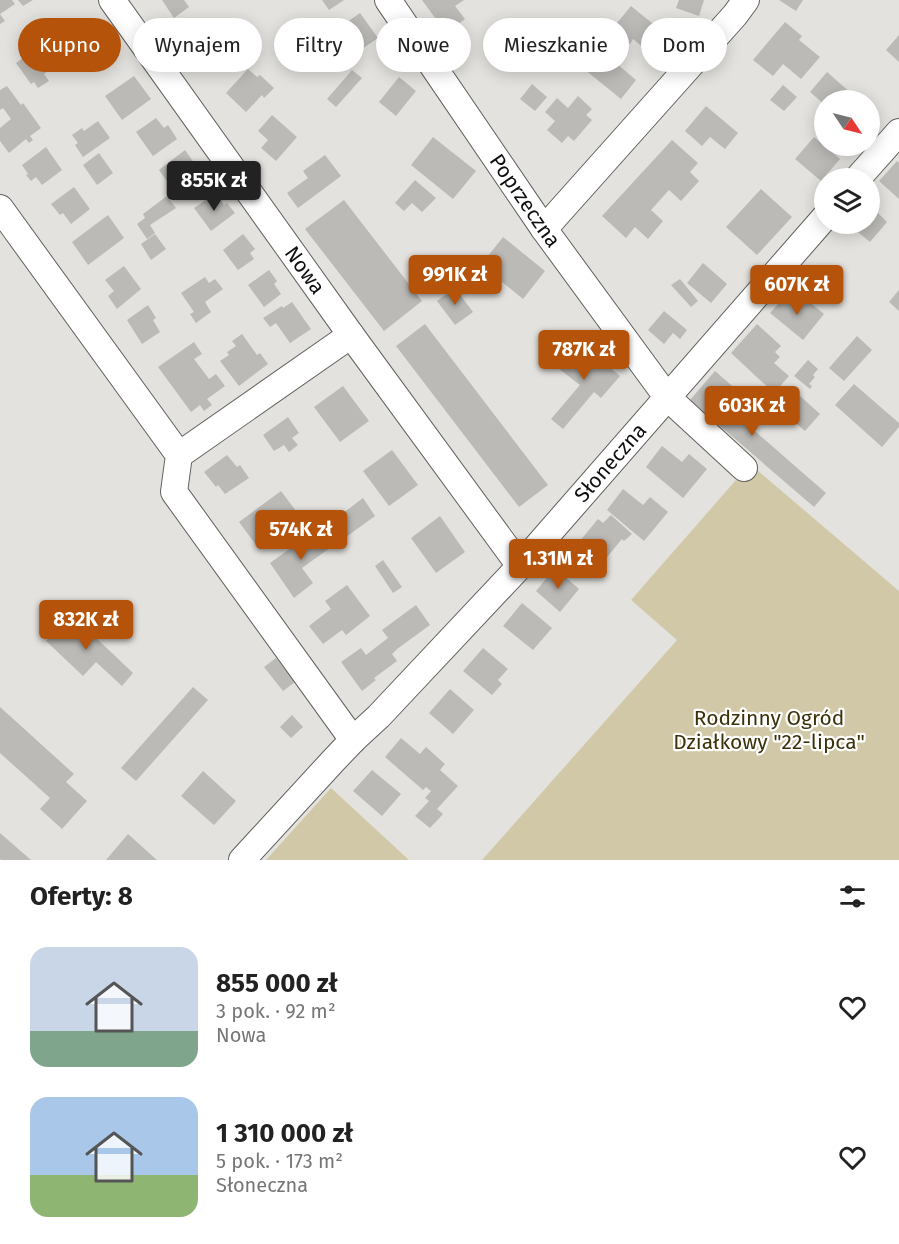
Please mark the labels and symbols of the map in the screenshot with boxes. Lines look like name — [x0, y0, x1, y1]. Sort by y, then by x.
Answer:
north arrow — [814, 90, 880, 156]
street label: Poprzeczna — [484, 149, 566, 253]
pin: 855K zł — [159, 161, 269, 212]
street label: Nowa — [279, 241, 331, 299]
pin: 991K zł — [400, 255, 510, 306]
pin: 607K zł — [742, 265, 852, 316]
pin: 787K zł — [529, 330, 639, 381]
pin: 603K zł — [697, 386, 807, 437]
street label: Słoneczna — [569, 418, 652, 508]
pin: 574K zł — [246, 510, 356, 561]
pin: 1.31M zł — [496, 539, 620, 590]
pin: 832K zł — [31, 600, 141, 651]
park label: Rodzinny Ogród Działkowy "22-lipca" — [673, 705, 865, 755]

